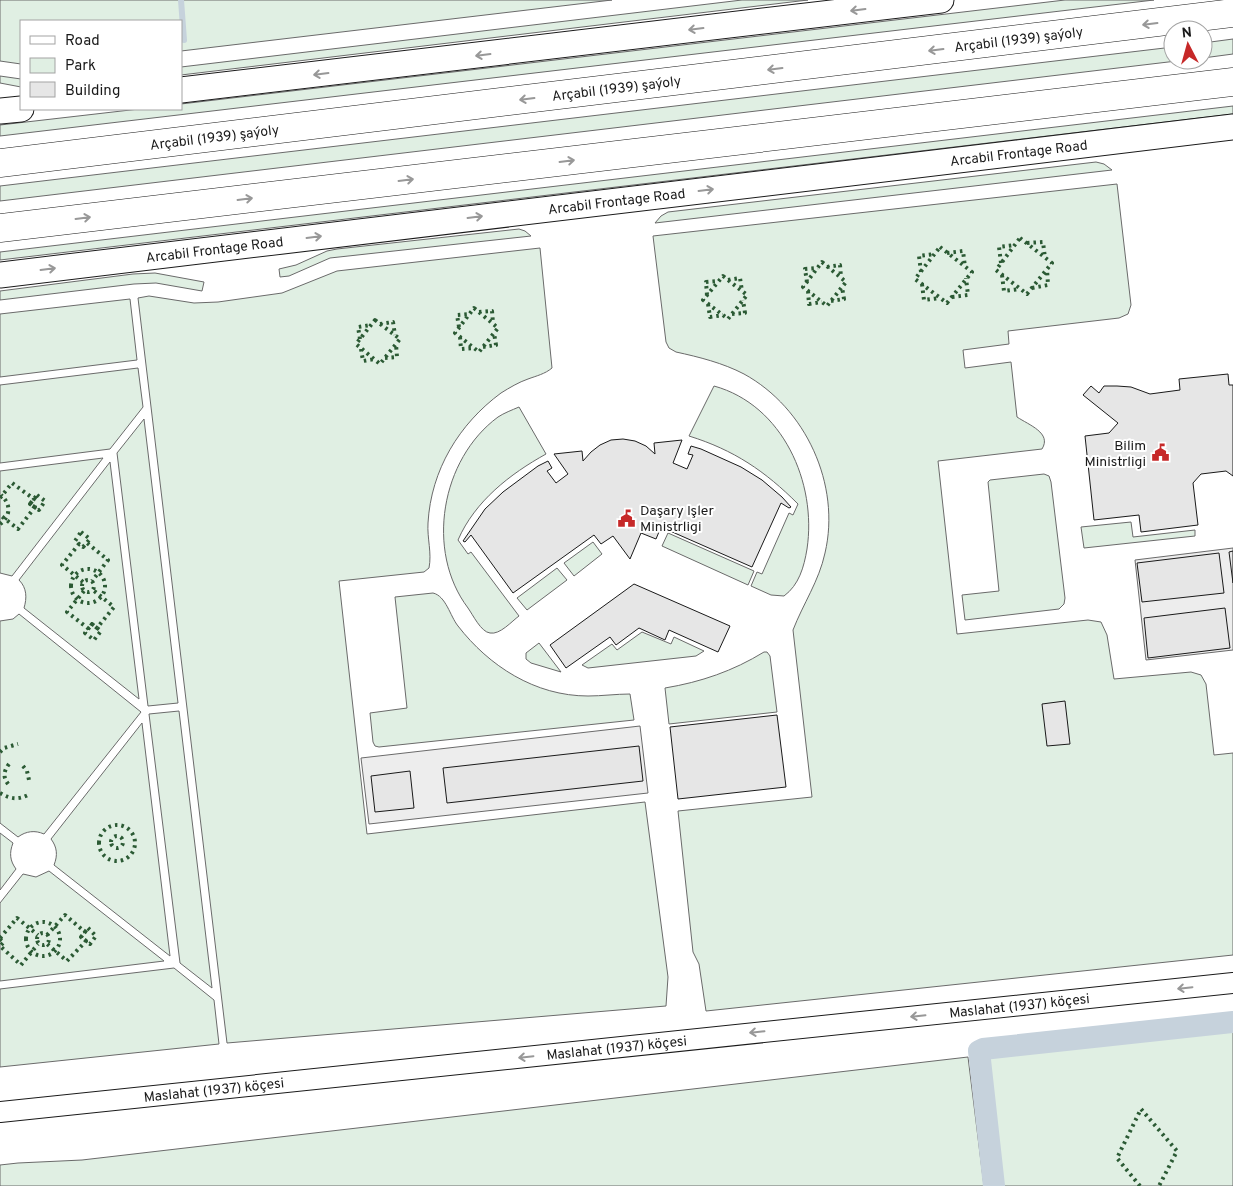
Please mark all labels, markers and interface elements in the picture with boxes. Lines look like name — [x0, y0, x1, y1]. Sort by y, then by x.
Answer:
one-way arrow — [850, 5, 866, 15]
one-way arrow — [1142, 19, 1158, 29]
legend — [20, 20, 182, 110]
north arrow — [1163, 20, 1213, 70]
street label: Arçabil (1939) şaýoly — [953, 24, 1084, 57]
one-way arrow — [688, 25, 704, 35]
text: N — [1181, 25, 1193, 43]
text: Road — [65, 32, 100, 51]
one-way arrow — [929, 45, 945, 55]
one-way arrow — [475, 50, 491, 60]
text: Park — [65, 57, 96, 76]
one-way arrow — [767, 64, 783, 74]
one-way arrow — [314, 69, 330, 79]
street label: Arçabil (1939) şaýoly — [551, 73, 682, 106]
text: Building — [65, 82, 120, 101]
one-way arrow — [519, 94, 535, 104]
street label: Arçabil (1939) şaýoly — [149, 122, 280, 155]
street label: Arcabil Frontage Road — [949, 138, 1089, 171]
one-way arrow — [559, 156, 575, 166]
one-way arrow — [398, 175, 414, 185]
one-way arrow — [698, 185, 714, 195]
street label: Arcabil Frontage Road — [547, 186, 687, 219]
one-way arrow — [236, 194, 252, 204]
one-way arrow — [467, 212, 483, 222]
one-way arrow — [75, 213, 91, 223]
one-way arrow — [306, 232, 322, 242]
street label: Arcabil Frontage Road — [145, 234, 284, 267]
one-way arrow — [40, 264, 56, 274]
place label: Bilim Ministrligi — [1085, 438, 1146, 471]
public building icon: Bilim Ministrligi — [1150, 443, 1170, 463]
place label: Daşary Işler Ministrligi — [640, 503, 714, 536]
public building icon: Daşary Işler Ministrligi — [616, 508, 636, 528]
one-way arrow — [1177, 983, 1193, 993]
street label: Maslahat (1937) köçesi — [948, 991, 1091, 1023]
one-way arrow — [911, 1011, 927, 1020]
one-way arrow — [749, 1027, 765, 1037]
street label: Maslahat (1937) köçesi — [546, 1033, 688, 1065]
one-way arrow — [518, 1052, 534, 1062]
street label: Maslahat (1937) köçesi — [143, 1075, 285, 1107]

